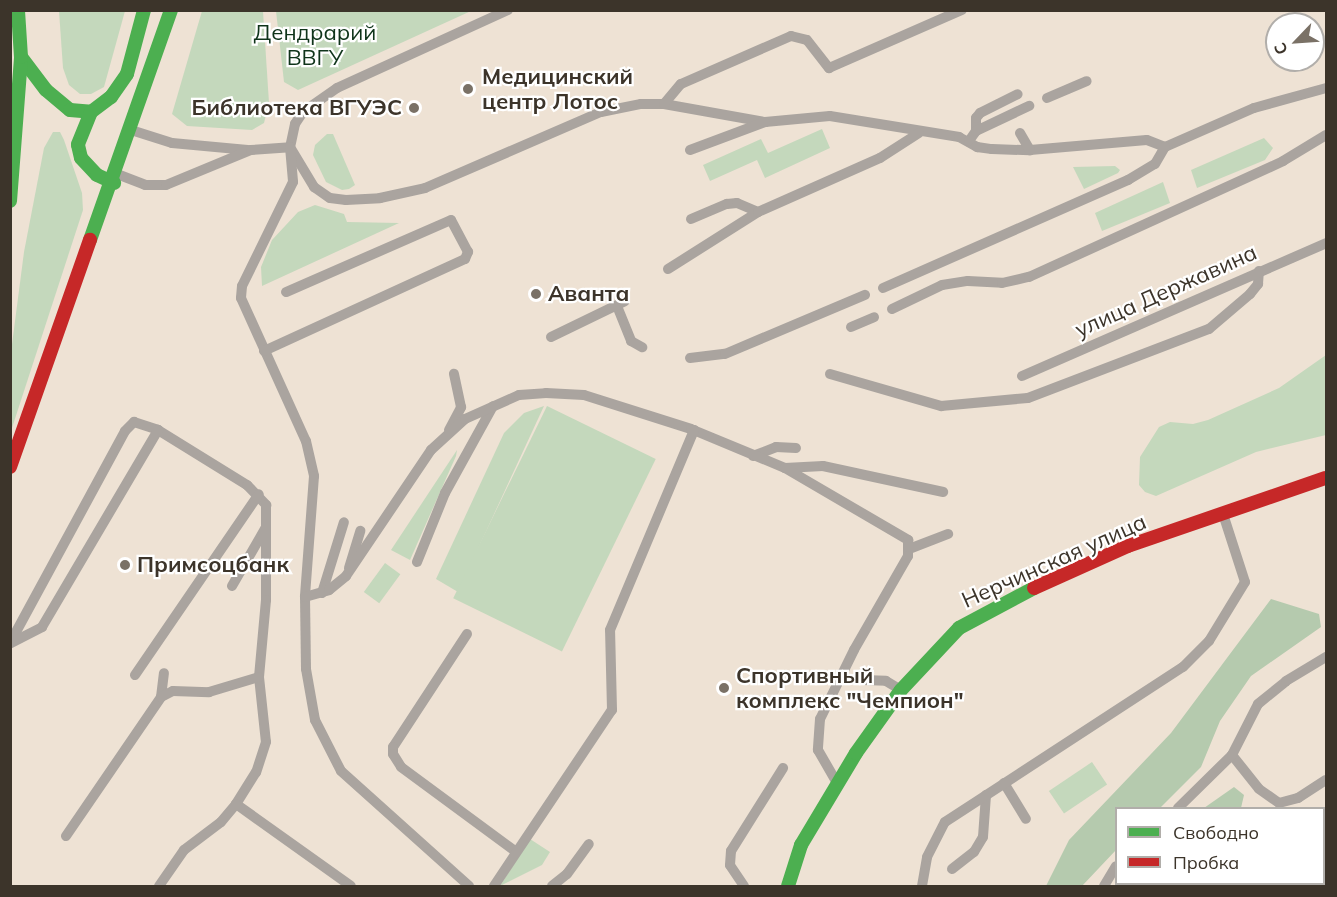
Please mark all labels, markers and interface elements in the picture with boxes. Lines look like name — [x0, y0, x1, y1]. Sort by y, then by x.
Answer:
north arrow — [1265, 12, 1325, 72]
park label: Дендрарий ВВГУ — [254, 19, 376, 70]
text: С — [1269, 40, 1292, 58]
place label: Медицинский центр Лотос — [482, 63, 633, 114]
marker: Медицинский центр Лотос — [459, 80, 477, 98]
place label: Библиотека ВГУЭС — [191, 95, 402, 121]
marker: Библиотека ВГУЭС — [407, 101, 421, 115]
street label: улица Державина — [1071, 239, 1261, 343]
place label: Аванта — [548, 281, 629, 307]
marker: Аванта — [529, 287, 543, 301]
street label: Нерчинская улица — [958, 508, 1150, 614]
place label: Примсоцбанк — [137, 552, 289, 578]
marker: Примсоцбанк — [118, 558, 132, 572]
place label: Спортивный комплекс "Чемпион" — [736, 662, 964, 714]
marker: Спортивный комплекс "Чемпион" — [717, 681, 731, 695]
legend — [1115, 807, 1325, 885]
text: Свободно — [1173, 821, 1259, 844]
text: Пробка — [1173, 851, 1239, 874]

